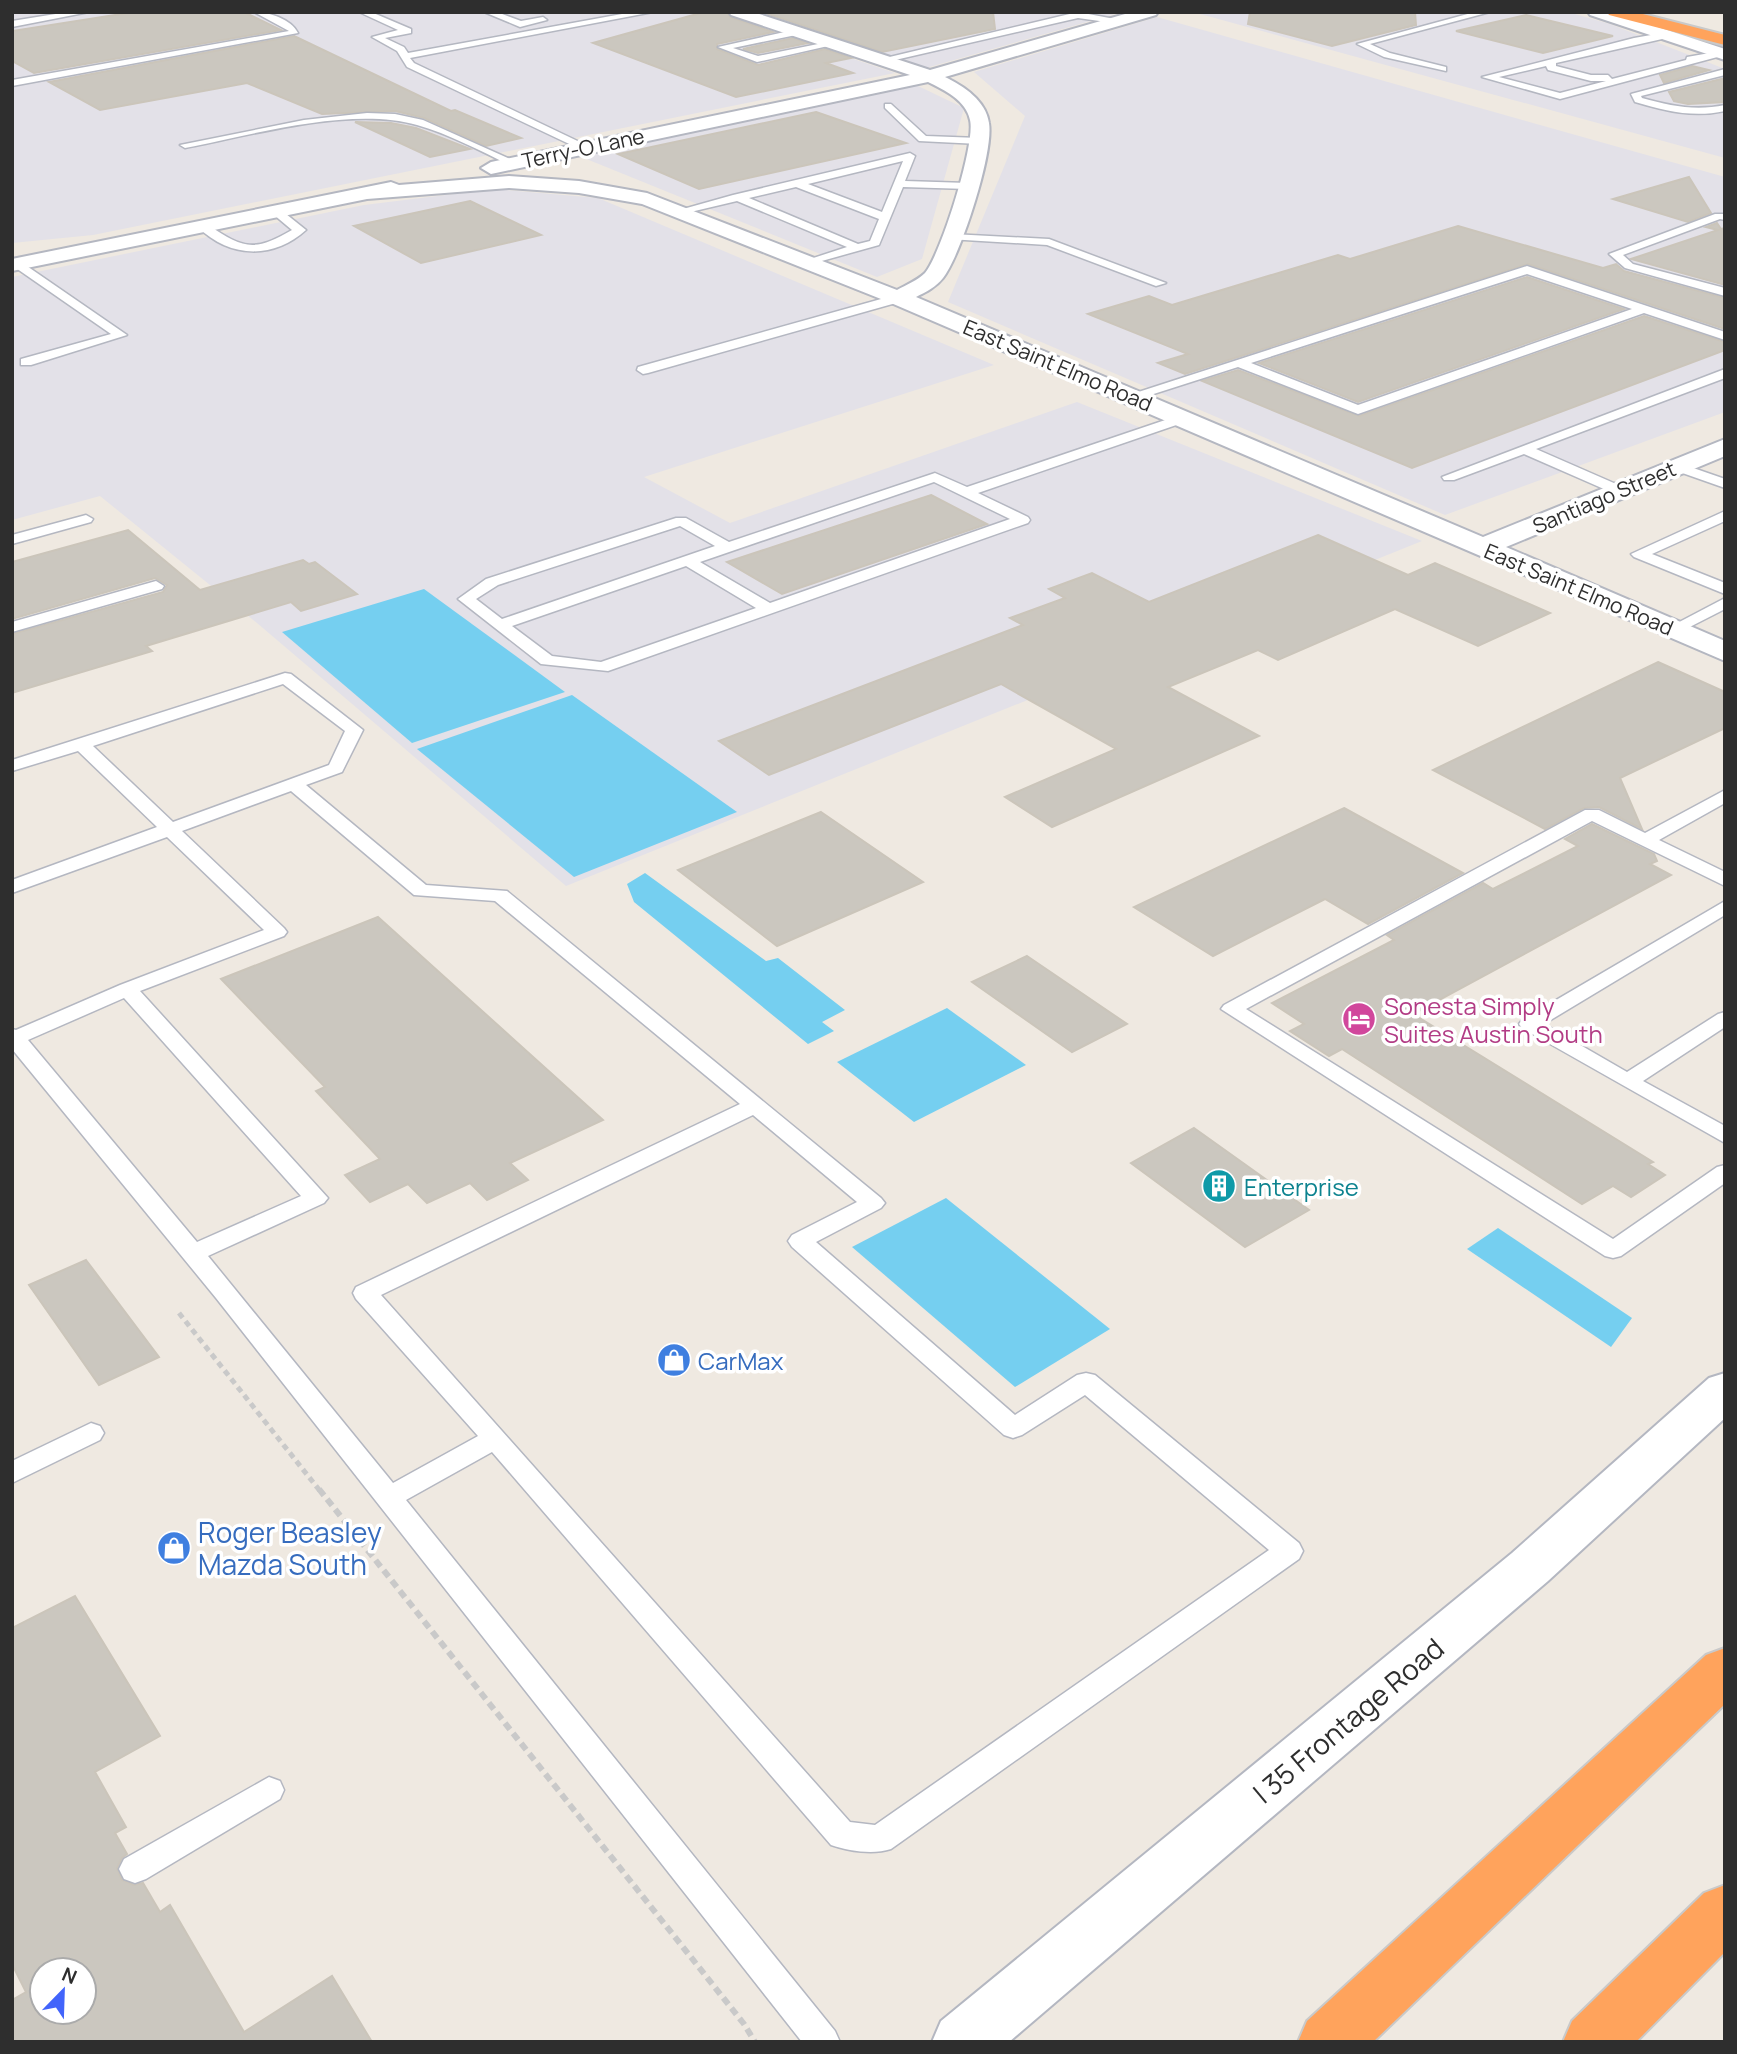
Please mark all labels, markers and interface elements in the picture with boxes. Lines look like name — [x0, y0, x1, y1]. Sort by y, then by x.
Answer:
street label: Terry-O Lane — [519, 121, 647, 175]
street label: East Saint Elmo Road — [959, 312, 1157, 418]
street label: Santiago Street — [1528, 454, 1680, 540]
street label: East Saint Elmo Road — [1480, 536, 1678, 642]
place label: Sonesta Simply Suites Austin South — [1384, 989, 1603, 1050]
hotel icon: Sonesta Simply Suites Austin South — [1340, 1000, 1378, 1038]
building icon: Enterprise — [1200, 1167, 1238, 1205]
place label: Enterprise — [1244, 1170, 1359, 1203]
shop icon: CarMax — [655, 1341, 693, 1379]
place label: CarMax — [698, 1344, 784, 1377]
place label: Roger Beasley Mazda South — [198, 1513, 382, 1583]
shop icon: Roger Beasley Mazda South — [155, 1529, 193, 1567]
street label: I 35 Frontage Road — [1245, 1629, 1451, 1811]
north arrow — [28, 1956, 98, 2026]
text: N — [58, 1961, 81, 1990]

